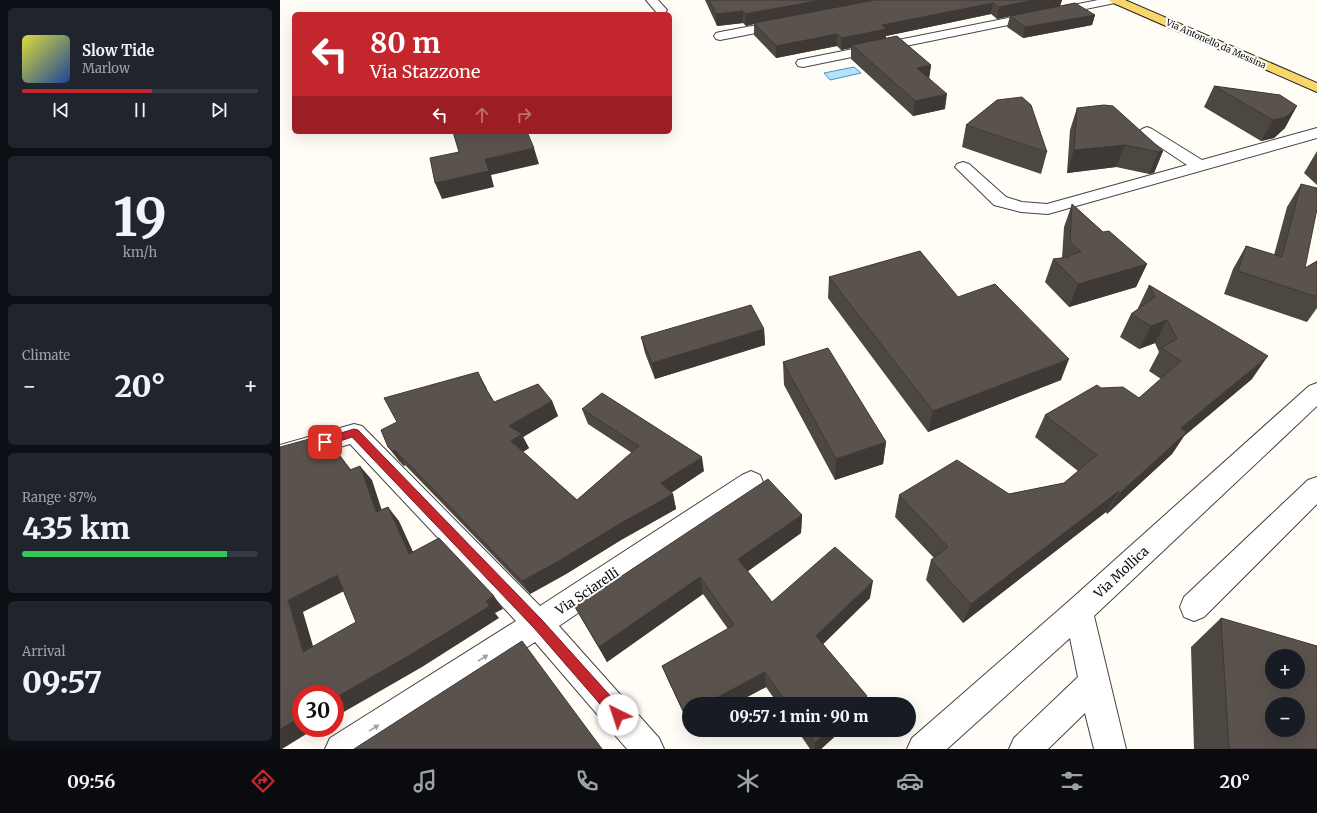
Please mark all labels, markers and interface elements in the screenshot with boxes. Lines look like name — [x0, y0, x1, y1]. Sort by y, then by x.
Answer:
street label: Via Antonello da Messina — [1163, 16, 1268, 71]
text: 80 m — [370, 25, 441, 61]
icon: left — [304, 28, 356, 80]
text: Slow Tide — [82, 41, 154, 60]
text: Marlow — [82, 60, 130, 77]
text: Via Stazzone — [370, 60, 480, 83]
icon: previous — [50, 99, 72, 121]
icon: pause — [129, 99, 151, 121]
icon: next — [208, 99, 230, 121]
icon: left — [429, 104, 451, 126]
icon: ahead — [471, 104, 493, 126]
icon: right — [513, 104, 535, 126]
text: 19 — [113, 185, 167, 250]
text: km/h — [123, 244, 157, 261]
text: Climate — [22, 347, 70, 364]
text: 20° — [114, 367, 166, 405]
text: − — [22, 372, 37, 400]
text: + — [243, 372, 258, 400]
pin — [308, 425, 342, 459]
icon: arrive — [314, 431, 336, 453]
text: Range · 87% — [22, 489, 97, 506]
text: 435 km — [22, 509, 130, 547]
street label: Via Mollica — [1090, 543, 1152, 603]
street label: Via Sciarelli — [551, 564, 622, 619]
text: Arrival — [22, 643, 65, 660]
map controls — [1265, 649, 1305, 737]
button: + — [1265, 649, 1305, 689]
one-way arrow — [478, 654, 488, 662]
text: 09:57 — [22, 663, 102, 701]
speed limit sign: 30 — [292, 685, 344, 737]
position arrow — [597, 694, 639, 736]
button: − — [1265, 697, 1305, 737]
text: 09:57 · 1 min · 90 m — [730, 707, 868, 726]
one-way arrow — [369, 724, 379, 732]
icon: directions — [249, 767, 277, 795]
icon: music — [411, 767, 439, 795]
icon: phone — [573, 767, 601, 795]
icon: climate — [734, 767, 762, 795]
icon: car — [896, 767, 924, 795]
icon: filters — [1058, 767, 1086, 795]
text: 09:56 — [67, 770, 115, 793]
text: 20° — [1220, 770, 1250, 793]

